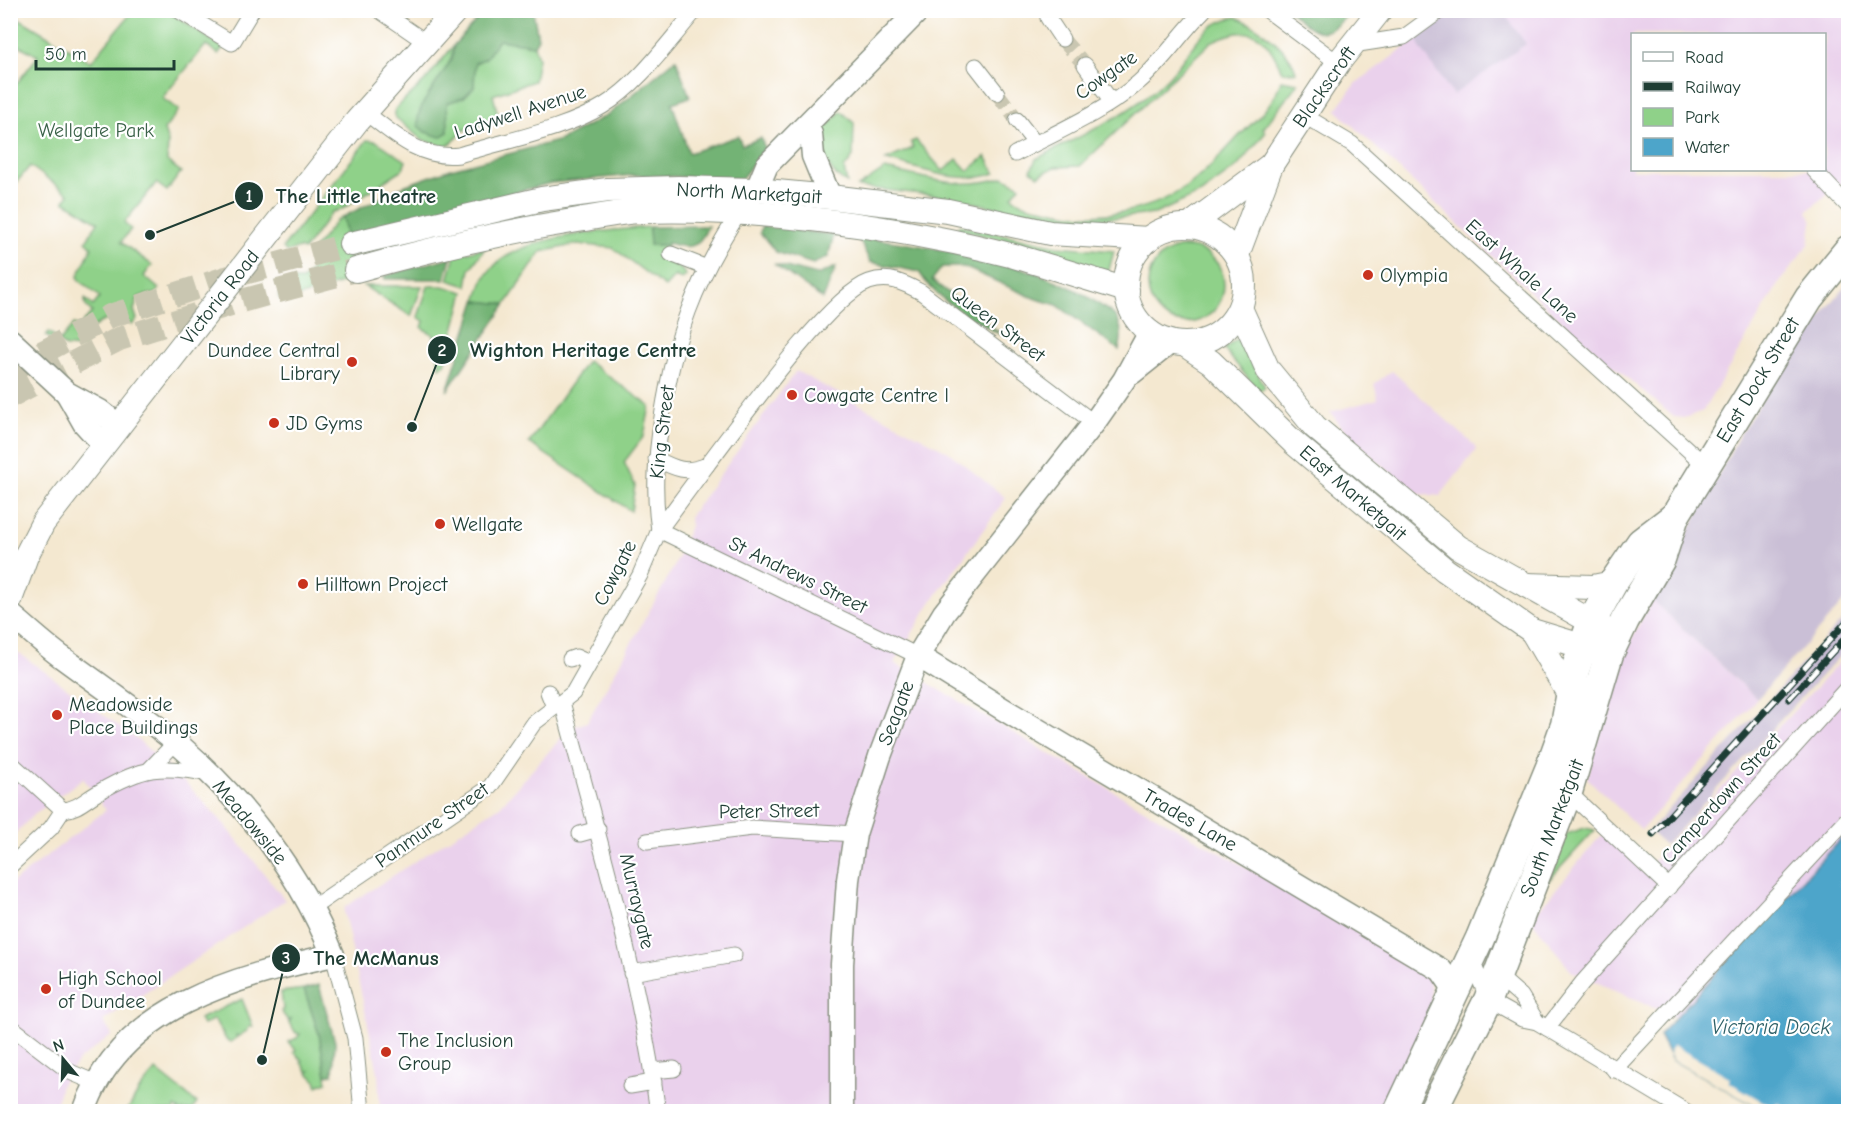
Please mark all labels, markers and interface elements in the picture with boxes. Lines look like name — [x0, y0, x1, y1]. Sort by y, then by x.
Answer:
scale bar — [36, 33, 174, 71]
legend — [1631, 33, 1826, 171]
street label: Blackscroft — [1288, 41, 1361, 132]
text: 50 m — [45, 44, 87, 65]
street label: Cowgate — [1071, 45, 1141, 105]
text: Road — [1685, 47, 1724, 68]
text: Railway — [1685, 77, 1742, 98]
street label: Ladywell Avenue — [451, 80, 589, 144]
text: Park — [1685, 107, 1720, 128]
park label: Wellgate Park — [38, 119, 154, 142]
text: Water — [1685, 137, 1730, 158]
callout: The Little Theatre — [234, 177, 448, 216]
street label: North Marketgait — [676, 178, 823, 208]
text: The Little Theatre — [276, 184, 436, 208]
text: 1 — [245, 186, 253, 207]
street label: East Whale Lane — [1461, 214, 1583, 328]
street label: Victoria Road — [176, 245, 264, 349]
place label: Olympia — [1380, 264, 1448, 287]
marker: Olympia — [1361, 268, 1375, 282]
street label: Queen Street — [946, 281, 1051, 368]
street label: East Dock Street — [1711, 312, 1805, 447]
callout: Wighton Heritage Centre — [427, 330, 708, 369]
text: Wighton Heritage Centre — [470, 338, 696, 362]
place label: Dundee Central Library — [207, 339, 340, 385]
text: 2 — [438, 340, 447, 361]
marker: Dundee Central Library — [345, 355, 359, 369]
street label: King Street — [645, 383, 679, 480]
place label: Cowgate Centre l — [804, 384, 949, 407]
marker: Cowgate Centre l — [785, 388, 799, 402]
place label: JD Gyms — [286, 412, 363, 435]
marker: JD Gyms — [267, 416, 281, 430]
street label: East Marketgait — [1295, 440, 1412, 546]
place label: Wellgate — [452, 513, 523, 536]
marker: Wellgate — [433, 517, 447, 531]
street label: St Andrews Street — [725, 531, 872, 619]
street label: Cowgate — [589, 536, 641, 610]
place label: Hilltown Project — [315, 573, 449, 596]
marker: Hilltown Project — [296, 577, 310, 591]
street label: Seagate — [873, 677, 919, 749]
place label: Meadowside Place Buildings — [69, 693, 198, 739]
marker: Meadowside Place Buildings — [50, 708, 64, 722]
street label: Camperdown Street — [1656, 727, 1787, 868]
street label: South Marketgait — [1515, 755, 1589, 900]
street label: Meadowside — [208, 775, 292, 869]
street label: Panmure Street — [371, 777, 494, 873]
street label: Trades Lane — [1139, 784, 1241, 856]
street label: Peter Street — [719, 799, 821, 823]
street label: Murraygate — [615, 851, 659, 951]
callout: The McManus — [271, 938, 450, 977]
text: The McManus — [313, 946, 439, 970]
text: 3 — [282, 948, 290, 969]
place label: High School of Dundee — [58, 967, 162, 1013]
marker: High School of Dundee — [39, 982, 53, 996]
water label: Victoria Dock — [1711, 1015, 1831, 1039]
north arrow — [33, 1029, 93, 1089]
place label: The Inclusion Group — [398, 1029, 514, 1075]
text: N — [51, 1036, 66, 1056]
marker: The Inclusion Group — [379, 1045, 393, 1059]

